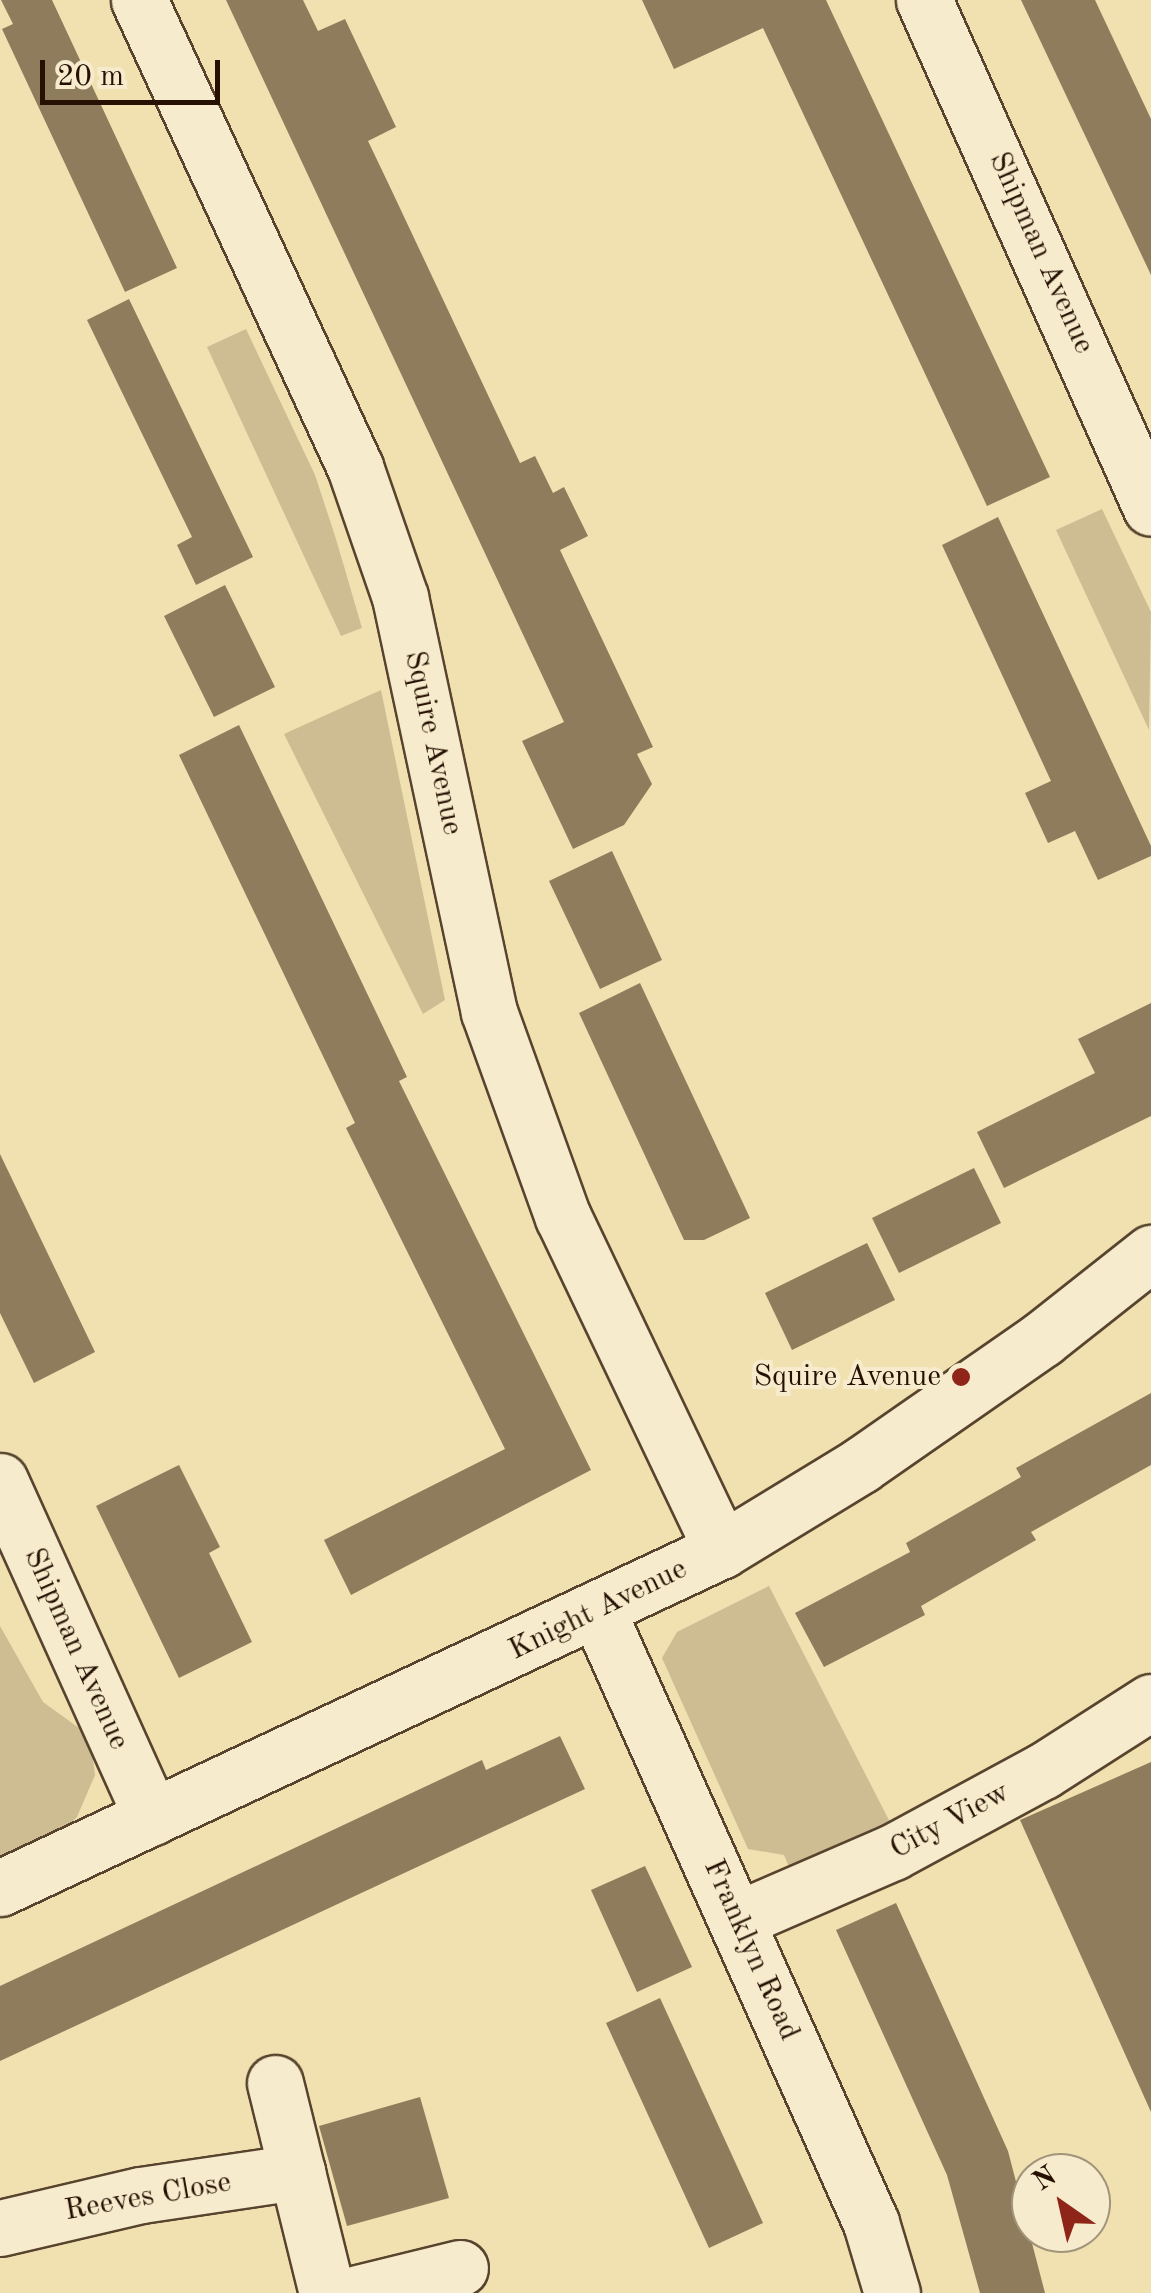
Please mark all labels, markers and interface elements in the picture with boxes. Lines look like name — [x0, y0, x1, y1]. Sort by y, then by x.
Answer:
scale bar — [45, 40, 225, 102]
text: 20 m — [57, 62, 124, 92]
street label: Shipman Avenue — [980, 147, 1102, 359]
street label: Squire Avenue — [396, 648, 470, 838]
place label: Squire Avenue — [753, 1359, 941, 1395]
marker: Squire Avenue — [950, 1366, 972, 1388]
street label: Shipman Avenue — [15, 1543, 137, 1755]
street label: Knight Avenue — [503, 1551, 693, 1669]
street label: City View — [884, 1775, 1016, 1867]
street label: Franklyn Road — [695, 1854, 807, 2046]
north arrow — [1011, 2153, 1111, 2253]
text: N — [1029, 2162, 1062, 2197]
street label: Reeves Close — [62, 2165, 234, 2229]

